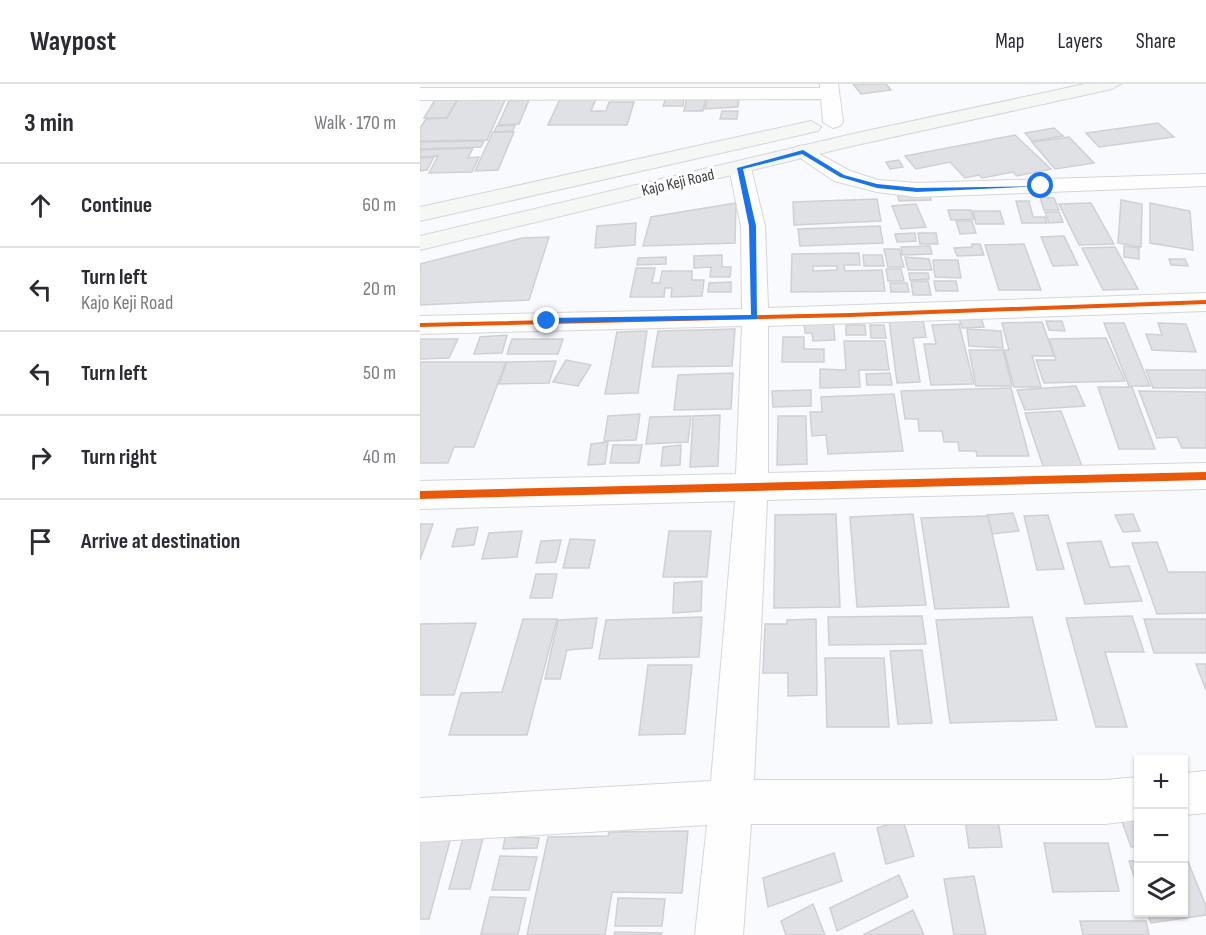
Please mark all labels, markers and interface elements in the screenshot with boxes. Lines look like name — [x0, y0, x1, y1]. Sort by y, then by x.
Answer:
text: Waypost — [30, 25, 116, 58]
text: Map — [995, 29, 1024, 54]
text: Layers — [1057, 29, 1103, 54]
text: Share — [1136, 29, 1176, 54]
text: 3 min — [24, 108, 74, 139]
text: Walk · 170 m — [314, 111, 396, 135]
street label: Kajo Keji Road — [640, 165, 716, 201]
route start — [1027, 172, 1053, 198]
icon: ahead — [24, 189, 57, 222]
text: Continue — [81, 192, 152, 219]
text: 60 m — [362, 193, 396, 217]
text: Turn left — [81, 264, 147, 291]
icon: left — [24, 273, 57, 306]
text: 20 m — [363, 277, 396, 301]
text: Kajo Keji Road — [81, 291, 173, 315]
route end — [533, 307, 559, 333]
icon: left — [24, 357, 57, 390]
text: Turn left — [81, 360, 147, 387]
text: 50 m — [363, 361, 396, 385]
icon: right — [24, 441, 57, 474]
text: Turn right — [81, 444, 157, 471]
text: 40 m — [363, 445, 396, 469]
icon: arrive — [24, 525, 57, 558]
text: Arrive at destination — [81, 528, 240, 555]
map controls — [1134, 755, 1188, 917]
button: + — [1134, 755, 1188, 809]
button: − — [1134, 809, 1188, 863]
button: layers — [1134, 863, 1188, 917]

